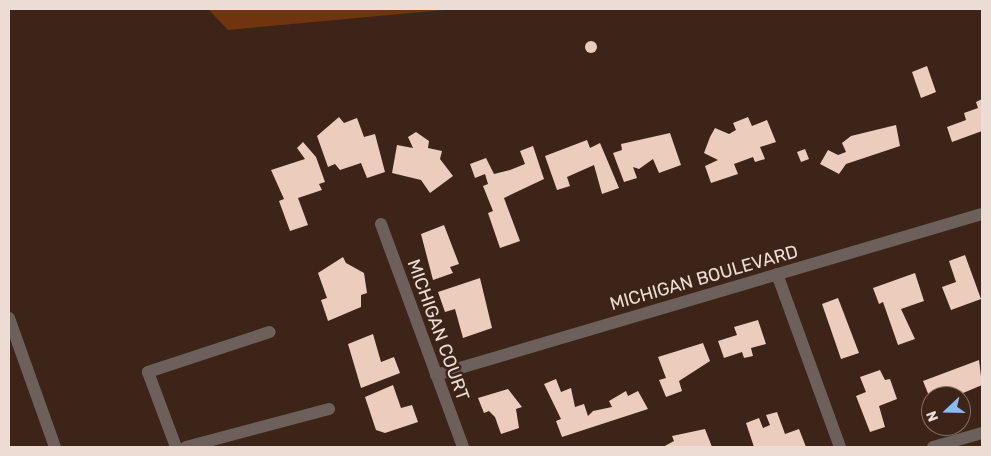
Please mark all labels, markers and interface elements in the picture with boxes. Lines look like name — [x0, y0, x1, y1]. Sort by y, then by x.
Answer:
street label: MICHIGAN BOULEVARD — [607, 241, 801, 315]
street label: MICHIGAN COURT — [402, 256, 474, 404]
north arrow — [921, 386, 971, 436]
text: N — [923, 408, 942, 424]

